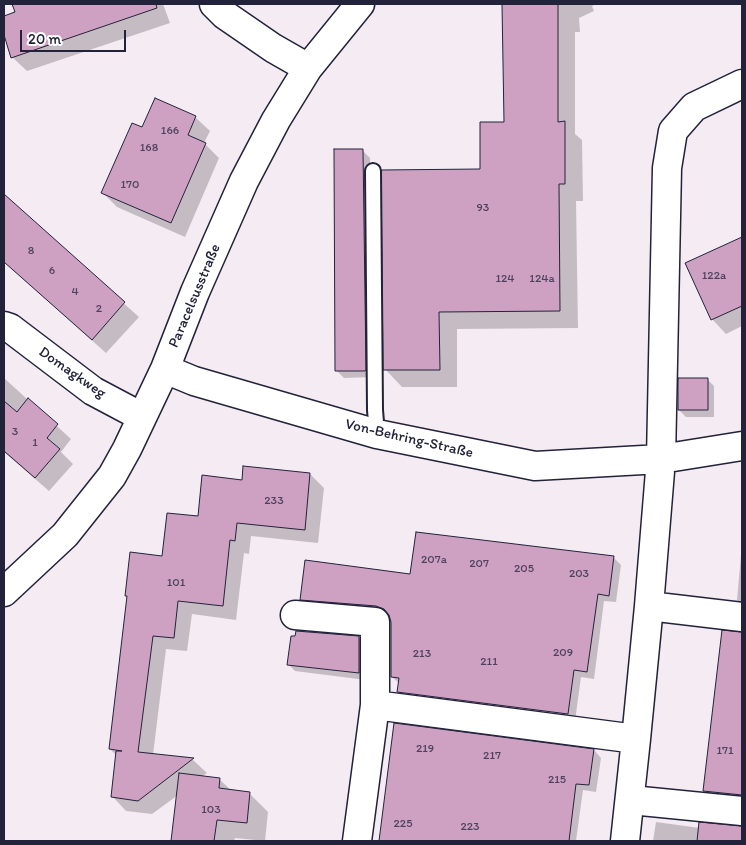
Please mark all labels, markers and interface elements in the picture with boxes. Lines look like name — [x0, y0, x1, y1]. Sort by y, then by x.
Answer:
scale bar — [22, 20, 129, 52]
text: 20 m — [28, 30, 61, 48]
house number: 166 — [161, 124, 179, 138]
house number: 168 — [140, 141, 158, 155]
house number: 170 — [121, 178, 139, 192]
house number: 93 — [477, 201, 489, 215]
street label: Paracelsusstraße — [165, 241, 225, 351]
house number: 8 — [28, 244, 34, 258]
house number: 6 — [49, 264, 55, 278]
house number: 122a — [702, 269, 726, 283]
house number: 124 — [495, 272, 515, 286]
house number: 124a — [529, 272, 555, 286]
house number: 4 — [71, 285, 79, 299]
house number: 2 — [96, 302, 102, 316]
street label: Domagkweg — [35, 343, 109, 403]
street label: Von-Behring-Straße — [343, 416, 475, 462]
house number: 3 — [12, 425, 18, 439]
house number: 1 — [32, 436, 38, 450]
house number: 233 — [264, 494, 284, 508]
house number: 207a — [421, 553, 447, 567]
house number: 207 — [469, 557, 489, 571]
house number: 205 — [514, 562, 534, 576]
house number: 203 — [569, 567, 589, 581]
house number: 101 — [167, 576, 185, 590]
house number: 209 — [553, 646, 573, 660]
house number: 213 — [413, 647, 431, 661]
house number: 211 — [480, 655, 498, 669]
house number: 219 — [416, 742, 434, 756]
house number: 171 — [716, 744, 734, 758]
house number: 217 — [483, 749, 501, 763]
house number: 215 — [548, 773, 566, 787]
house number: 103 — [201, 803, 221, 817]
house number: 225 — [394, 817, 412, 831]
house number: 223 — [460, 820, 480, 834]

